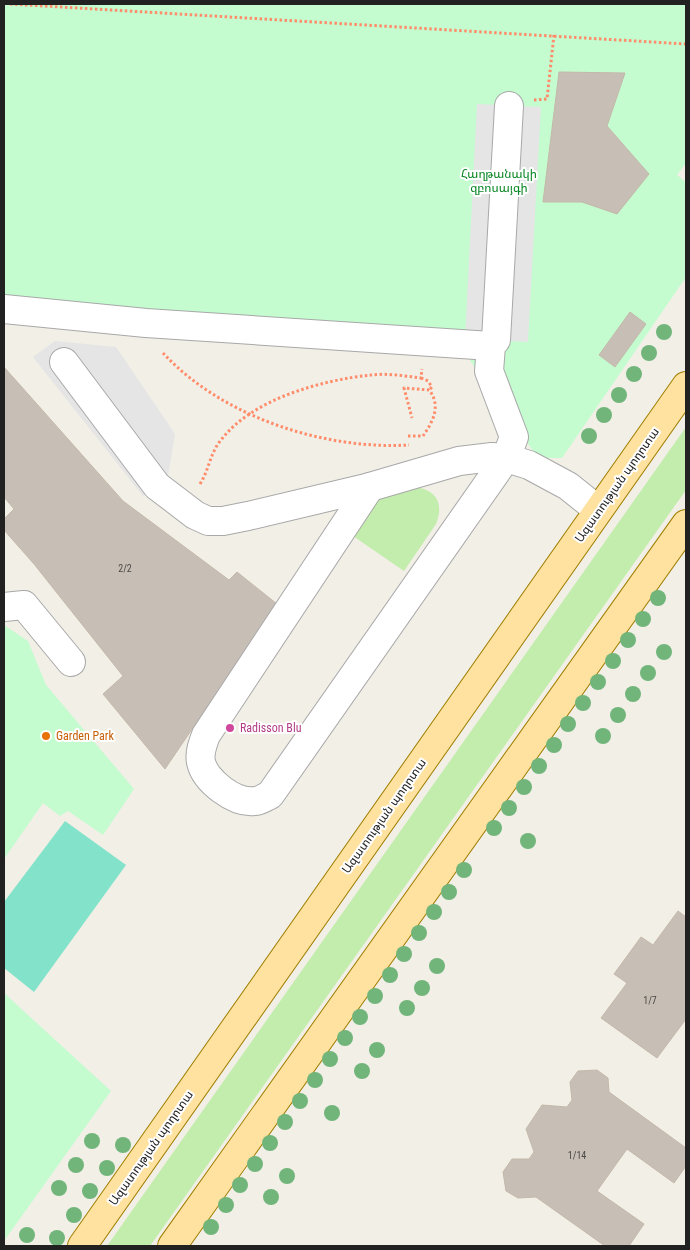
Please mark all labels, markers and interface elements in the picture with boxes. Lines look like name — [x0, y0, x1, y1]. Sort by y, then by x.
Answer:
park label: Հաղթանակի զբոսայգի — [461, 167, 537, 195]
street label: Ազատության պողոտա — [572, 425, 662, 545]
house number: 2/2 — [118, 563, 132, 574]
place label: Radisson Blu — [240, 721, 302, 735]
marker: Radisson Blu — [224, 722, 236, 734]
place label: Garden Park — [56, 729, 115, 743]
marker: Garden Park — [40, 730, 52, 742]
street label: Ազատության պողոտա — [339, 756, 429, 876]
house number: 1/7 — [643, 995, 657, 1006]
street label: Ազատության պողոտա — [106, 1088, 196, 1208]
house number: 1/14 — [568, 1150, 586, 1161]

